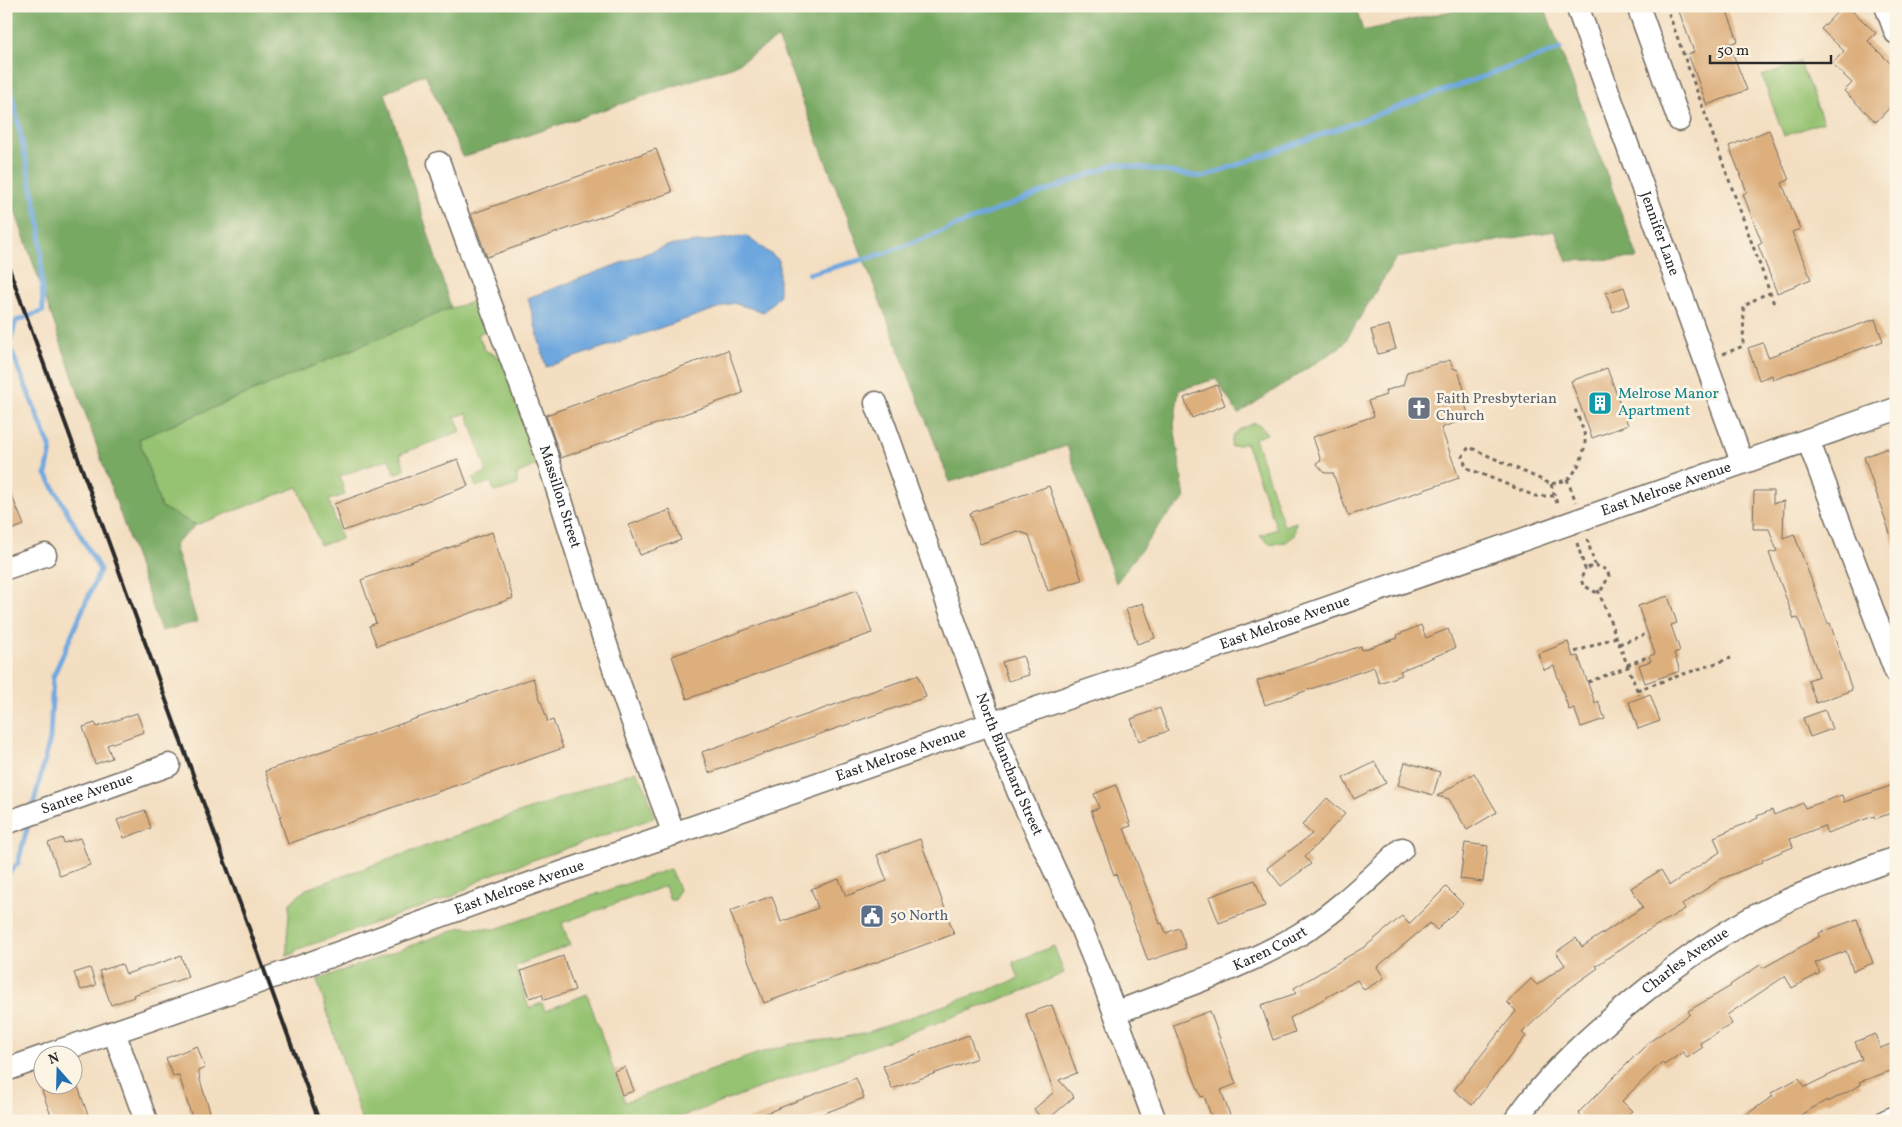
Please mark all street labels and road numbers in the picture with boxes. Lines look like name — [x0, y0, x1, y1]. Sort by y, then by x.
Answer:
street label: Jennifer Lane — [1634, 189, 1684, 279]
street label: Massillon Street — [533, 442, 586, 551]
street label: East Melrose Avenue — [1598, 457, 1734, 522]
street label: East Melrose Avenue — [1217, 590, 1353, 655]
street label: North Blanchard Street — [970, 690, 1048, 839]
street label: East Melrose Avenue — [833, 723, 969, 787]
street label: Santee Avenue — [38, 768, 136, 820]
street label: East Melrose Avenue — [452, 855, 587, 920]
street label: Karen Court — [1230, 922, 1312, 977]
street label: Charles Avenue — [1638, 923, 1733, 1000]

